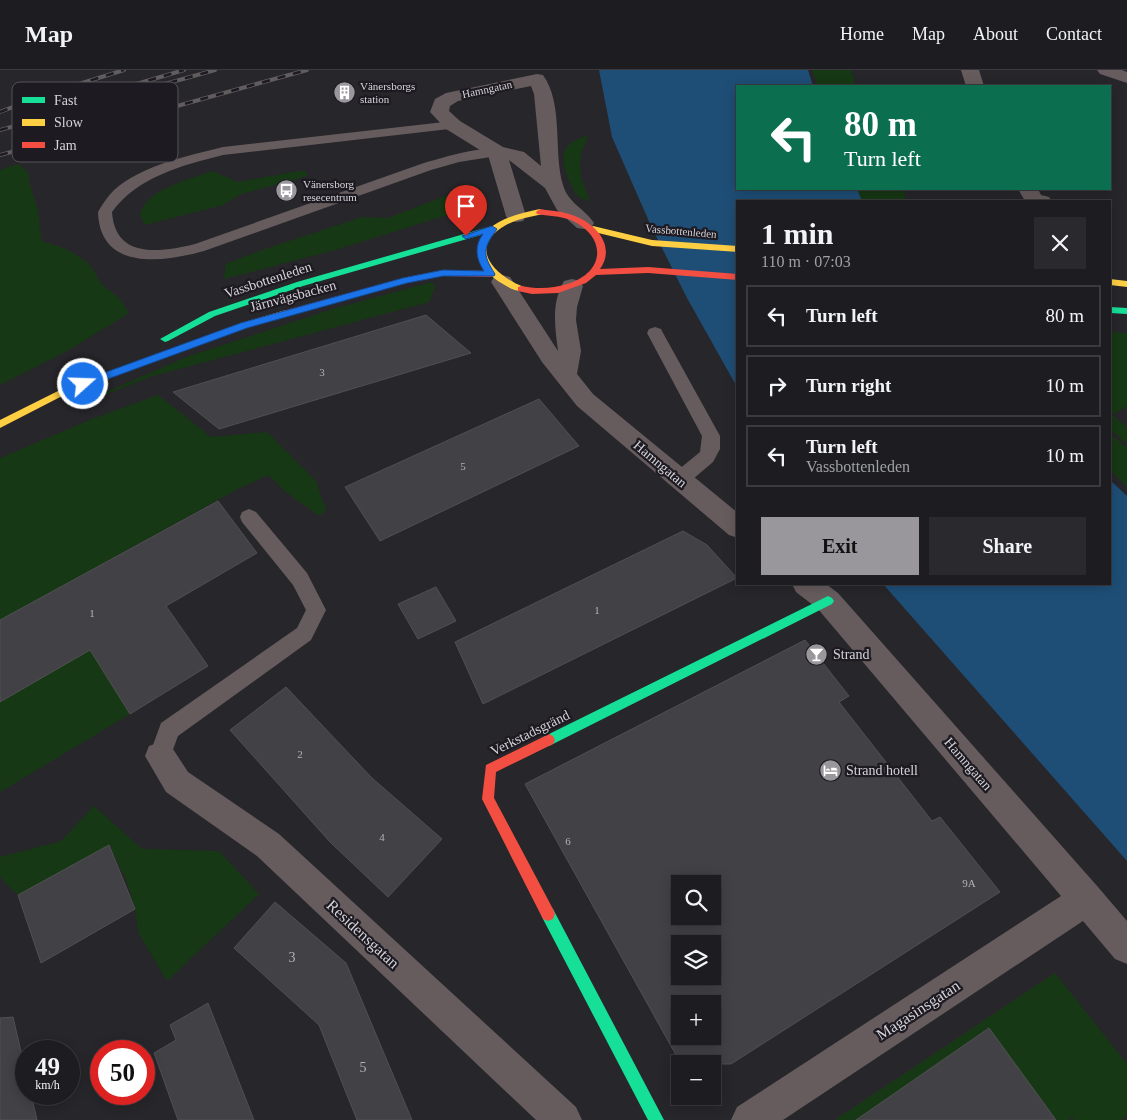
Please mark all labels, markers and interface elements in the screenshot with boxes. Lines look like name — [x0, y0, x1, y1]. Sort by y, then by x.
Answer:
text: Map — [25, 21, 73, 47]
text: Home — [840, 24, 884, 44]
text: Map — [912, 24, 945, 44]
text: About — [973, 24, 1018, 44]
text: Contact — [1046, 24, 1102, 44]
street label: Hamngatan — [461, 78, 514, 100]
building icon: Vänersborgs station — [332, 80, 356, 104]
place label: Vänersborgs station — [360, 80, 415, 105]
legend — [12, 82, 178, 162]
text: Fast — [54, 93, 77, 108]
icon: left — [761, 105, 826, 170]
text: 80 m — [844, 105, 917, 144]
text: Slow — [54, 115, 84, 130]
text: Jam — [54, 138, 77, 153]
text: Turn left — [844, 146, 921, 171]
bus stop icon: Vänersborg resecentrum — [275, 178, 299, 202]
place label: Vänersborg resecentrum — [303, 178, 357, 203]
pin — [445, 185, 487, 236]
icon: arrive — [452, 192, 480, 220]
text: 1 min — [761, 217, 834, 250]
button: close — [1034, 217, 1086, 269]
street label: Vassbottenleden — [645, 222, 718, 240]
text: 110 m · 07:03 — [761, 253, 851, 270]
street label: Vassbottenleden — [222, 259, 314, 301]
street label: Järnvägsbacken — [248, 277, 338, 315]
icon: left — [763, 302, 791, 330]
text: Turn left — [806, 305, 878, 326]
text: 80 m — [1045, 305, 1084, 326]
position arrow — [56, 357, 108, 409]
house number: 3 — [319, 366, 325, 378]
icon: right — [763, 372, 791, 400]
text: Turn right — [806, 375, 891, 396]
text: 10 m — [1045, 375, 1084, 396]
text: Turn left — [806, 436, 878, 457]
street label: Hamngatan — [630, 438, 690, 490]
icon: left — [763, 442, 791, 470]
text: 10 m — [1045, 445, 1084, 466]
text: Vassbottenleden — [806, 458, 910, 475]
house number: 5 — [460, 460, 466, 472]
button: Exit — [761, 517, 919, 575]
button: Share — [929, 517, 1086, 575]
house number: 1 — [594, 604, 600, 616]
house number: 1 — [89, 607, 95, 619]
bar icon: Strand — [805, 642, 829, 666]
place label: Strand — [833, 647, 870, 662]
street label: Verkstadsgränd — [488, 707, 572, 759]
street label: Hamngatan — [941, 735, 995, 793]
house number: 2 — [297, 748, 303, 760]
hotel icon: Strand hotell — [818, 758, 842, 782]
place label: Strand hotell — [846, 763, 918, 778]
house number: 4 — [379, 831, 385, 843]
house number: 6 — [565, 835, 571, 847]
map controls — [671, 875, 721, 1105]
button: search — [671, 875, 721, 925]
house number: 9A — [962, 877, 976, 889]
street label: Residensgatan — [323, 896, 403, 972]
button: layers — [671, 935, 721, 985]
house number: 3 — [289, 950, 296, 965]
street label: Magasinsgatan — [873, 977, 963, 1044]
button: + — [671, 995, 721, 1045]
speed limit sign: 50 — [90, 1040, 155, 1105]
text: 49 — [35, 1053, 60, 1080]
button: − — [671, 1055, 721, 1105]
house number: 5 — [360, 1060, 367, 1075]
text: km/h — [35, 1078, 60, 1092]

